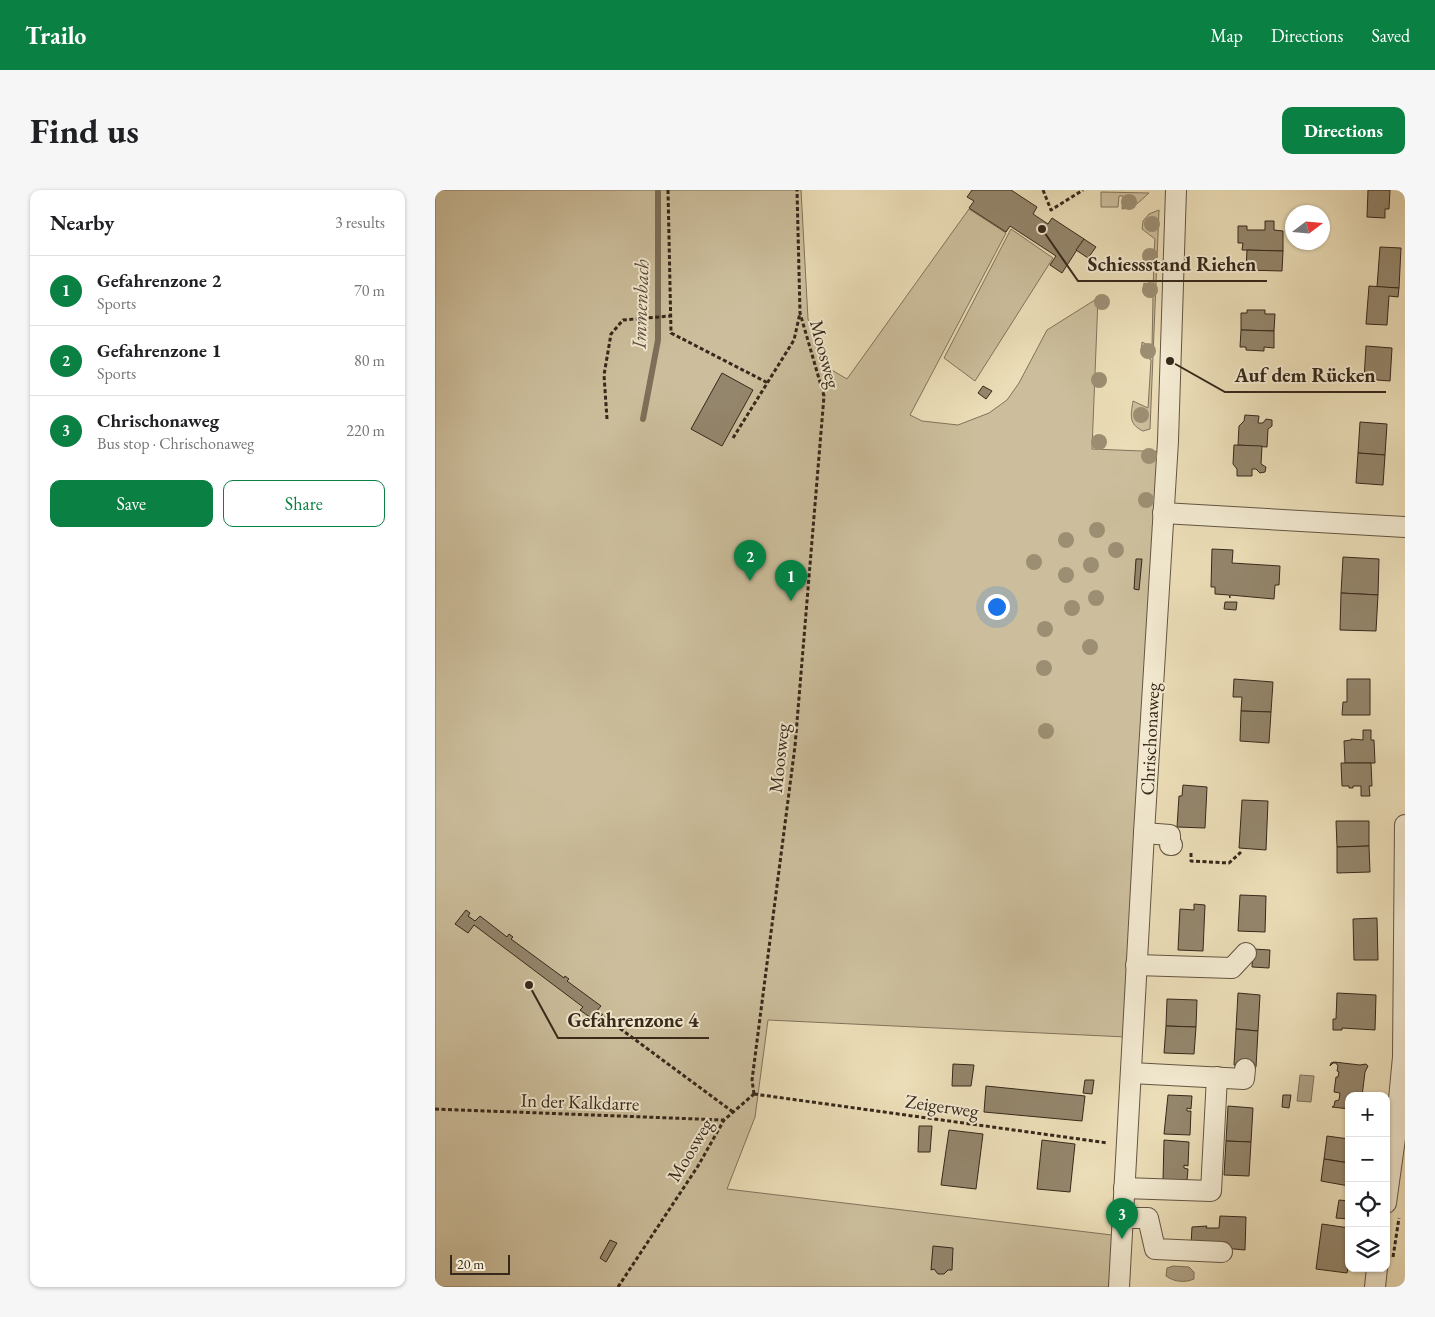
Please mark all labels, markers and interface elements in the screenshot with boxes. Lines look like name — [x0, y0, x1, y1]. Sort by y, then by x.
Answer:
text: Trailo — [25, 20, 86, 51]
text: Map — [1211, 24, 1243, 47]
text: Directions — [1271, 24, 1343, 47]
text: Saved — [1371, 24, 1410, 47]
button: Directions — [1282, 107, 1405, 154]
text: Find us — [30, 108, 139, 153]
north arrow — [1285, 205, 1330, 250]
text: Nearby — [50, 209, 114, 236]
text: 3 results — [335, 212, 385, 233]
callout: Schiessstand Riehen — [1078, 246, 1267, 281]
text: Schiessstand Riehen — [1088, 251, 1256, 277]
water label: Immenbach — [625, 258, 655, 350]
text: Gefahrenzone 2 — [97, 268, 221, 293]
text: 1 — [62, 280, 70, 301]
text: 70 m — [354, 280, 385, 301]
text: Sports — [97, 293, 136, 314]
street label: Moosweg — [804, 317, 846, 392]
text: Gefahrenzone 1 — [97, 338, 221, 363]
text: 2 — [62, 350, 70, 371]
text: 80 m — [354, 350, 385, 371]
callout: Auf dem Rücken — [1225, 357, 1386, 392]
text: Auf dem Rücken — [1233, 362, 1376, 388]
text: Sports — [97, 363, 136, 384]
text: Chrischonaweg — [97, 408, 219, 433]
text: 3 — [62, 420, 70, 441]
text: 220 m — [346, 420, 385, 441]
text: Bus stop · Chrischonaweg — [97, 433, 254, 454]
button: Save — [50, 480, 213, 527]
button: Share — [223, 480, 385, 527]
pin: 2 — [734, 540, 766, 581]
pin: 1 — [775, 560, 807, 601]
your location — [984, 594, 1010, 620]
street label: Chrischonaweg — [1135, 681, 1165, 796]
street label: Moosweg — [763, 721, 795, 794]
callout: Gefahrenzone 4 — [558, 1003, 709, 1038]
text: Gefahrenzone 4 — [568, 1007, 699, 1033]
street label: In der Kalkdarre — [520, 1087, 640, 1117]
street label: Zeigerweg — [904, 1088, 981, 1124]
map controls — [1345, 1092, 1390, 1272]
button: + — [1345, 1092, 1390, 1137]
street label: Moosweg — [661, 1113, 719, 1186]
button: − — [1345, 1137, 1390, 1182]
button: locate — [1345, 1182, 1390, 1227]
pin: 3 — [1106, 1198, 1138, 1239]
button: layers — [1345, 1227, 1390, 1272]
scale bar — [450, 1252, 510, 1275]
text: 20 m — [457, 1255, 484, 1273]

